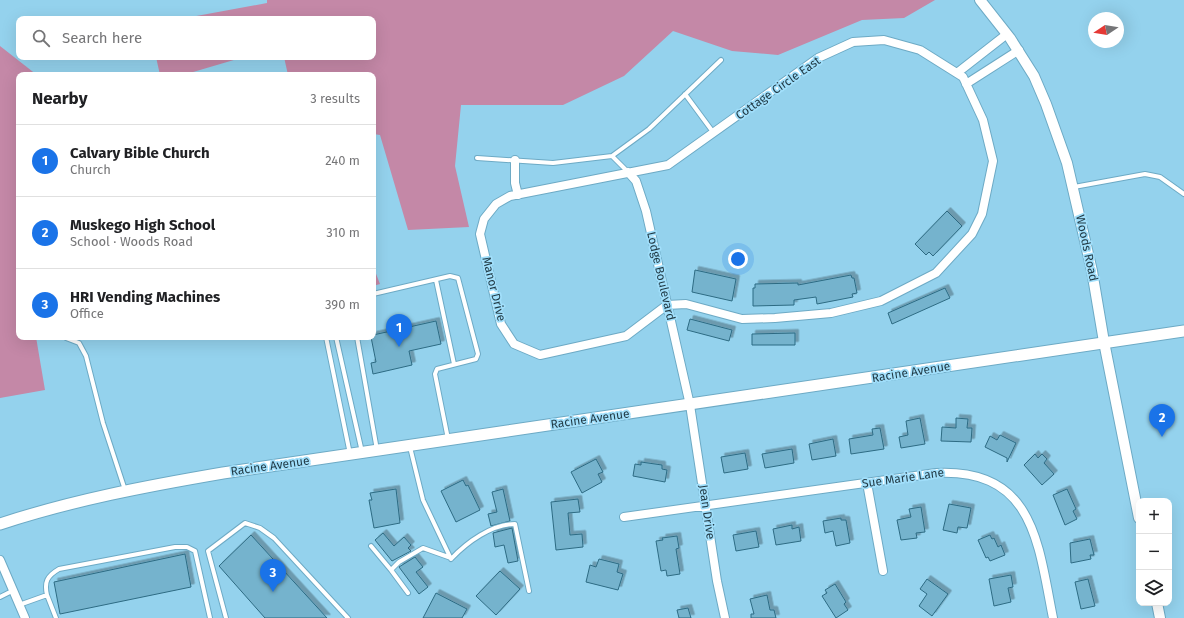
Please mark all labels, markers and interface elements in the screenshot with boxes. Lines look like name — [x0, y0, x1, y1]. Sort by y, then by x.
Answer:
north arrow — [1088, 12, 1124, 48]
search box — [16, 16, 376, 60]
icon: search — [30, 27, 52, 49]
text: Search here — [62, 29, 142, 47]
street label: Cottage Circle East — [733, 53, 824, 122]
text: Nearby — [32, 88, 87, 109]
text: 3 results — [310, 91, 360, 106]
text: Calvary Bible Church — [70, 144, 210, 162]
text: 1 — [42, 153, 48, 168]
text: 240 m — [325, 153, 360, 168]
text: Church — [70, 162, 111, 177]
street label: Woods Road — [1073, 214, 1101, 282]
text: Muskego High School — [70, 216, 215, 234]
text: 2 — [42, 225, 48, 240]
text: 310 m — [326, 225, 360, 240]
street label: Lodge Boulevard — [644, 230, 678, 322]
text: School · Woods Road — [70, 234, 193, 249]
your location — [728, 249, 748, 269]
street label: Manor Drive — [479, 255, 509, 323]
text: HRI Vending Machines — [70, 288, 220, 306]
text: 3 — [42, 297, 48, 312]
text: 390 m — [325, 297, 360, 312]
text: Office — [70, 306, 104, 321]
pin: 1 — [386, 314, 412, 347]
street label: Racine Avenue — [871, 359, 951, 385]
pin: 2 — [1149, 404, 1175, 437]
street label: Racine Avenue — [550, 407, 630, 431]
street label: Racine Avenue — [230, 454, 310, 478]
street label: Sue Marie Lane — [861, 465, 945, 491]
street label: Jean Drive — [696, 484, 718, 540]
map controls — [1136, 498, 1172, 606]
button: + — [1136, 498, 1172, 534]
button: − — [1136, 534, 1172, 570]
pin: 3 — [260, 559, 286, 592]
button: layers — [1136, 570, 1172, 606]

